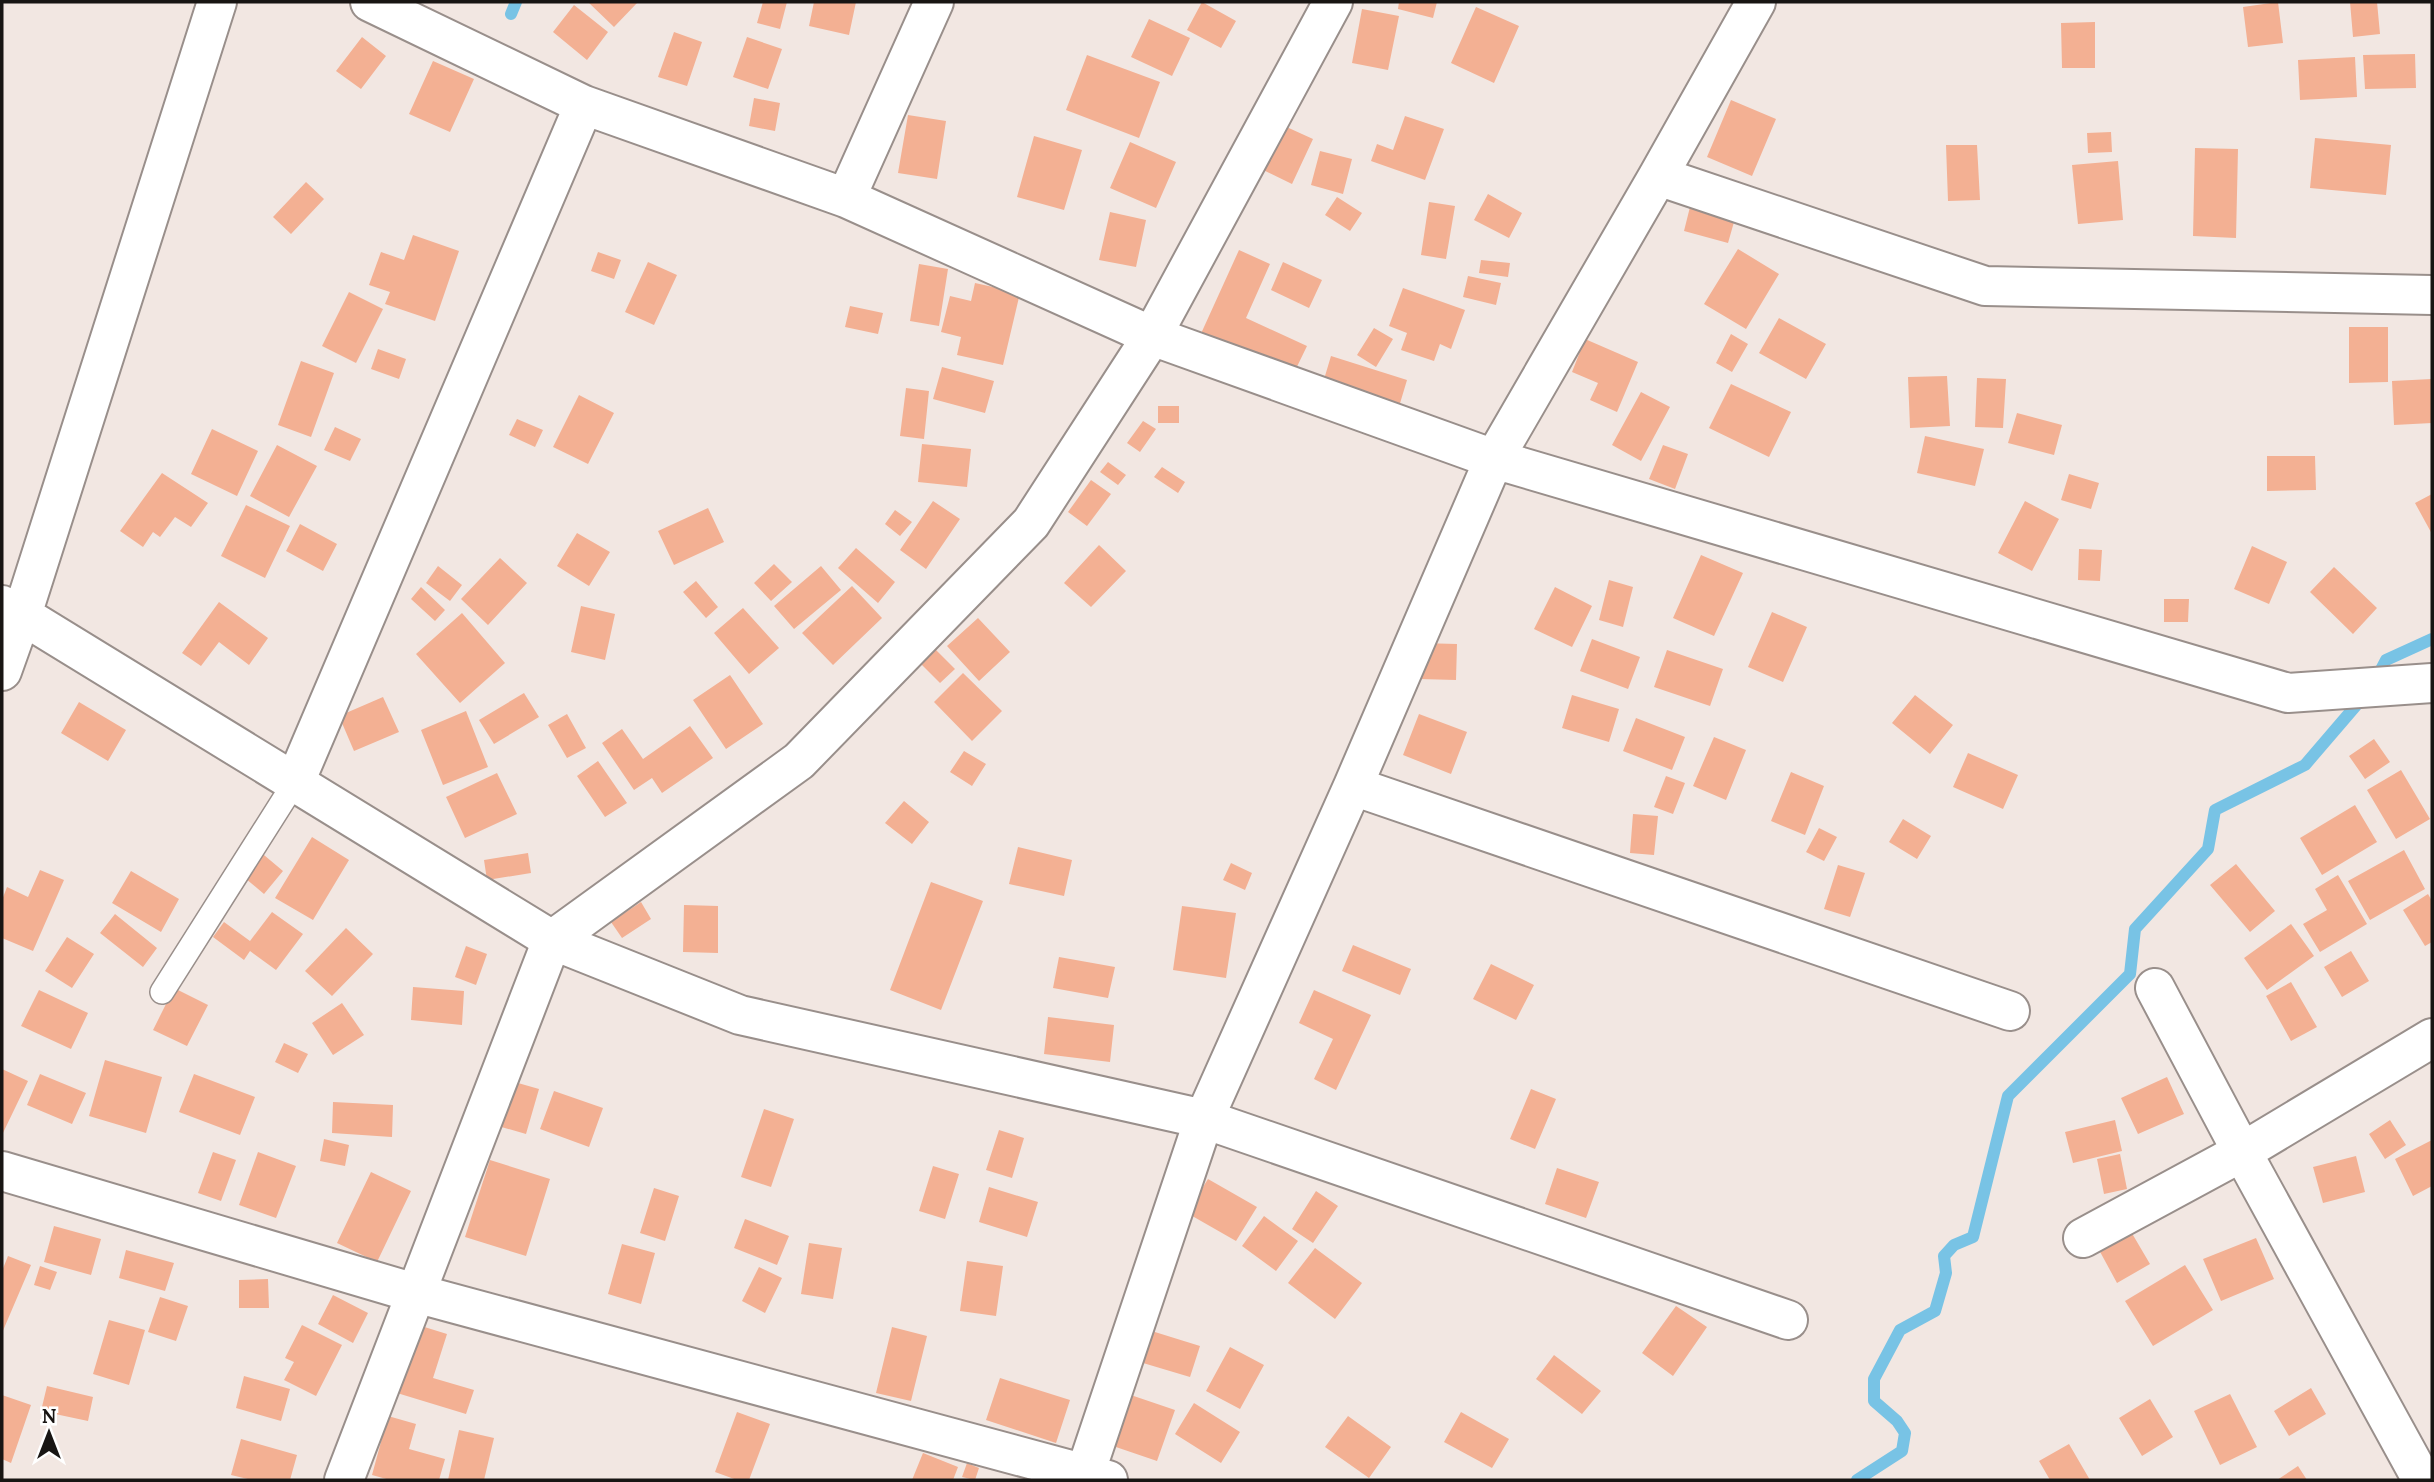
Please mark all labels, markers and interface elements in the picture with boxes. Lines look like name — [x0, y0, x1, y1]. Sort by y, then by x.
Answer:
north arrow — [14, 1398, 84, 1468]
text: N — [42, 1404, 57, 1428]

